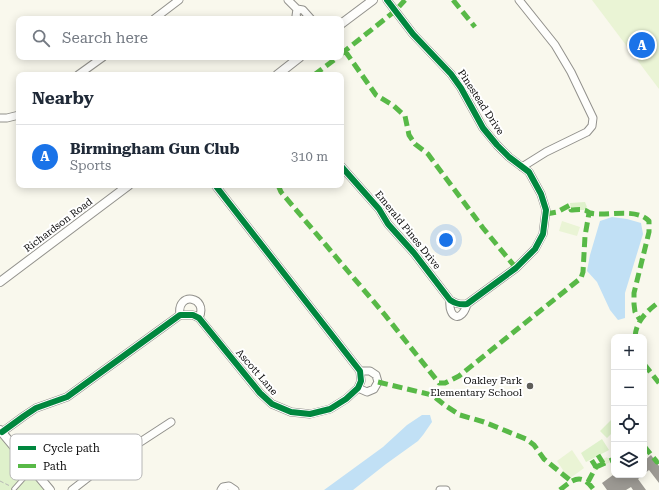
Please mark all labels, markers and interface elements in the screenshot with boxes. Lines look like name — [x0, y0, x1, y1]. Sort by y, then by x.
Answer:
search box — [16, 16, 344, 60]
icon: search — [30, 27, 52, 49]
text: Search here — [62, 29, 148, 47]
pin: A — [629, 30, 655, 60]
street label: Pinestead Drive — [456, 67, 507, 137]
text: Nearby — [32, 88, 94, 108]
text: Birmingham Gun Club — [70, 140, 239, 158]
text: A — [40, 149, 50, 164]
text: 310 m — [291, 149, 328, 164]
text: Sports — [70, 158, 111, 173]
street label: Emerald Pines Drive — [373, 189, 443, 272]
street label: Richardson Road — [22, 195, 95, 254]
your location — [436, 230, 456, 250]
map controls — [611, 334, 647, 478]
button: + — [611, 334, 647, 370]
street label: Ascott Lane — [234, 347, 280, 398]
button: − — [611, 370, 647, 406]
place label: Oakley Park Elementary School — [430, 375, 523, 398]
marker: Oakley Park Elementary School — [525, 381, 535, 391]
button: locate — [611, 406, 647, 442]
legend — [10, 434, 142, 480]
text: Cycle path — [43, 442, 100, 455]
button: layers — [611, 442, 647, 478]
text: Path — [43, 460, 67, 473]

